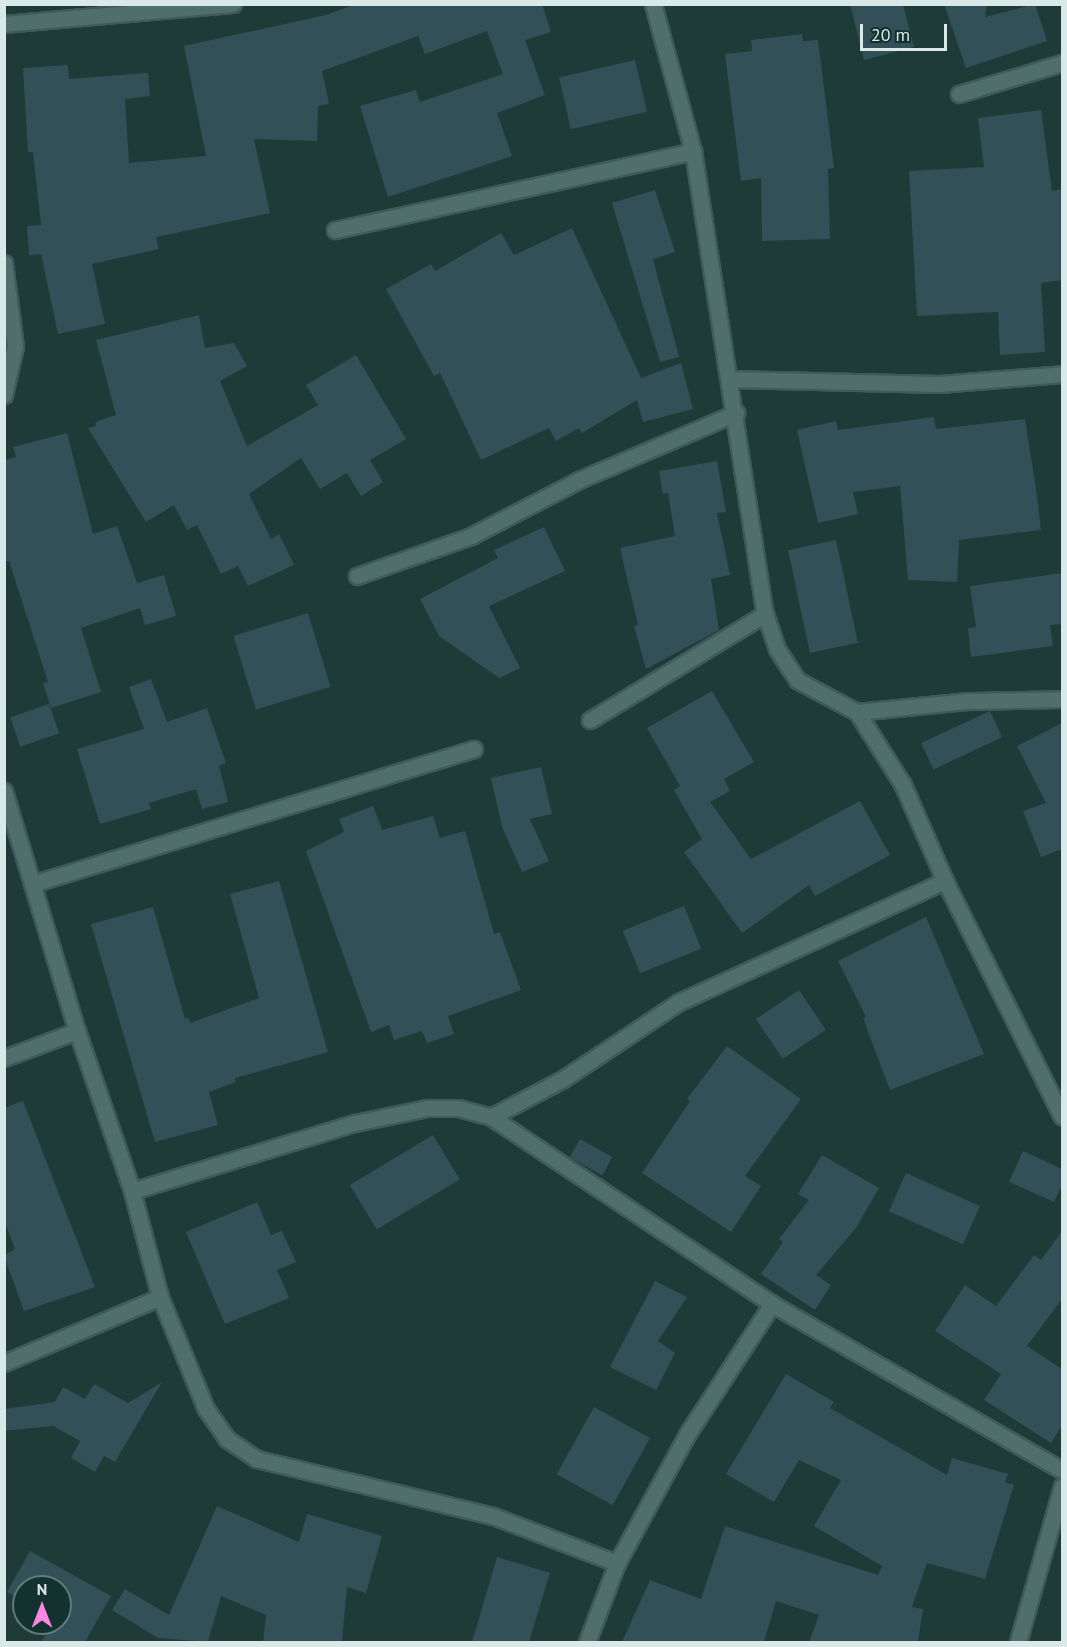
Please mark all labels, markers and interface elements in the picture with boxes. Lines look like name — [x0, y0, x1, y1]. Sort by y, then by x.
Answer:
scale bar — [863, 12, 950, 50]
text: 20 m — [871, 23, 910, 46]
north arrow — [12, 1575, 72, 1635]
text: N — [37, 1579, 47, 1599]

